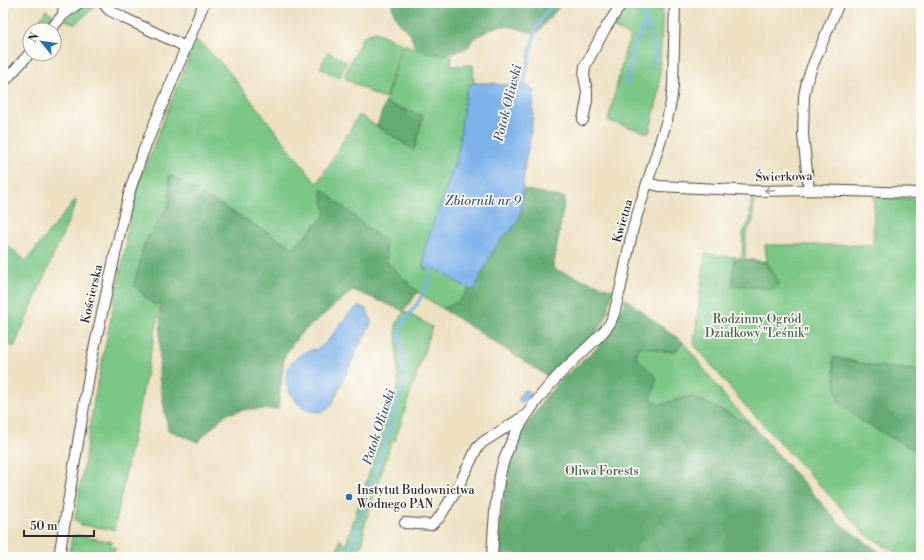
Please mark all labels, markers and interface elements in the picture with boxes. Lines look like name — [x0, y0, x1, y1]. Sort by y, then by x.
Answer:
north arrow — [22, 22, 62, 62]
text: N — [26, 30, 43, 45]
water label: Potok Oliwski — [490, 62, 525, 144]
street label: Świerkowa — [755, 167, 814, 185]
one-way arrow — [764, 186, 777, 194]
water label: Zbiornik nr 9 — [445, 193, 521, 209]
street label: Kwietna — [610, 197, 637, 244]
street label: Kościerska — [78, 262, 106, 325]
park label: Rodzinny Ogród Działkowy "Leśnik" — [705, 312, 809, 341]
water label: Potok Oliwski — [359, 386, 399, 468]
park label: Oliwa Forests — [565, 464, 639, 479]
place label: Instytut Budownictwa Wodnego PAN — [356, 483, 476, 512]
marker: Instytut Budownictwa Wodnego PAN — [344, 492, 354, 502]
scale bar — [24, 512, 94, 538]
text: 50 m — [30, 519, 58, 534]

